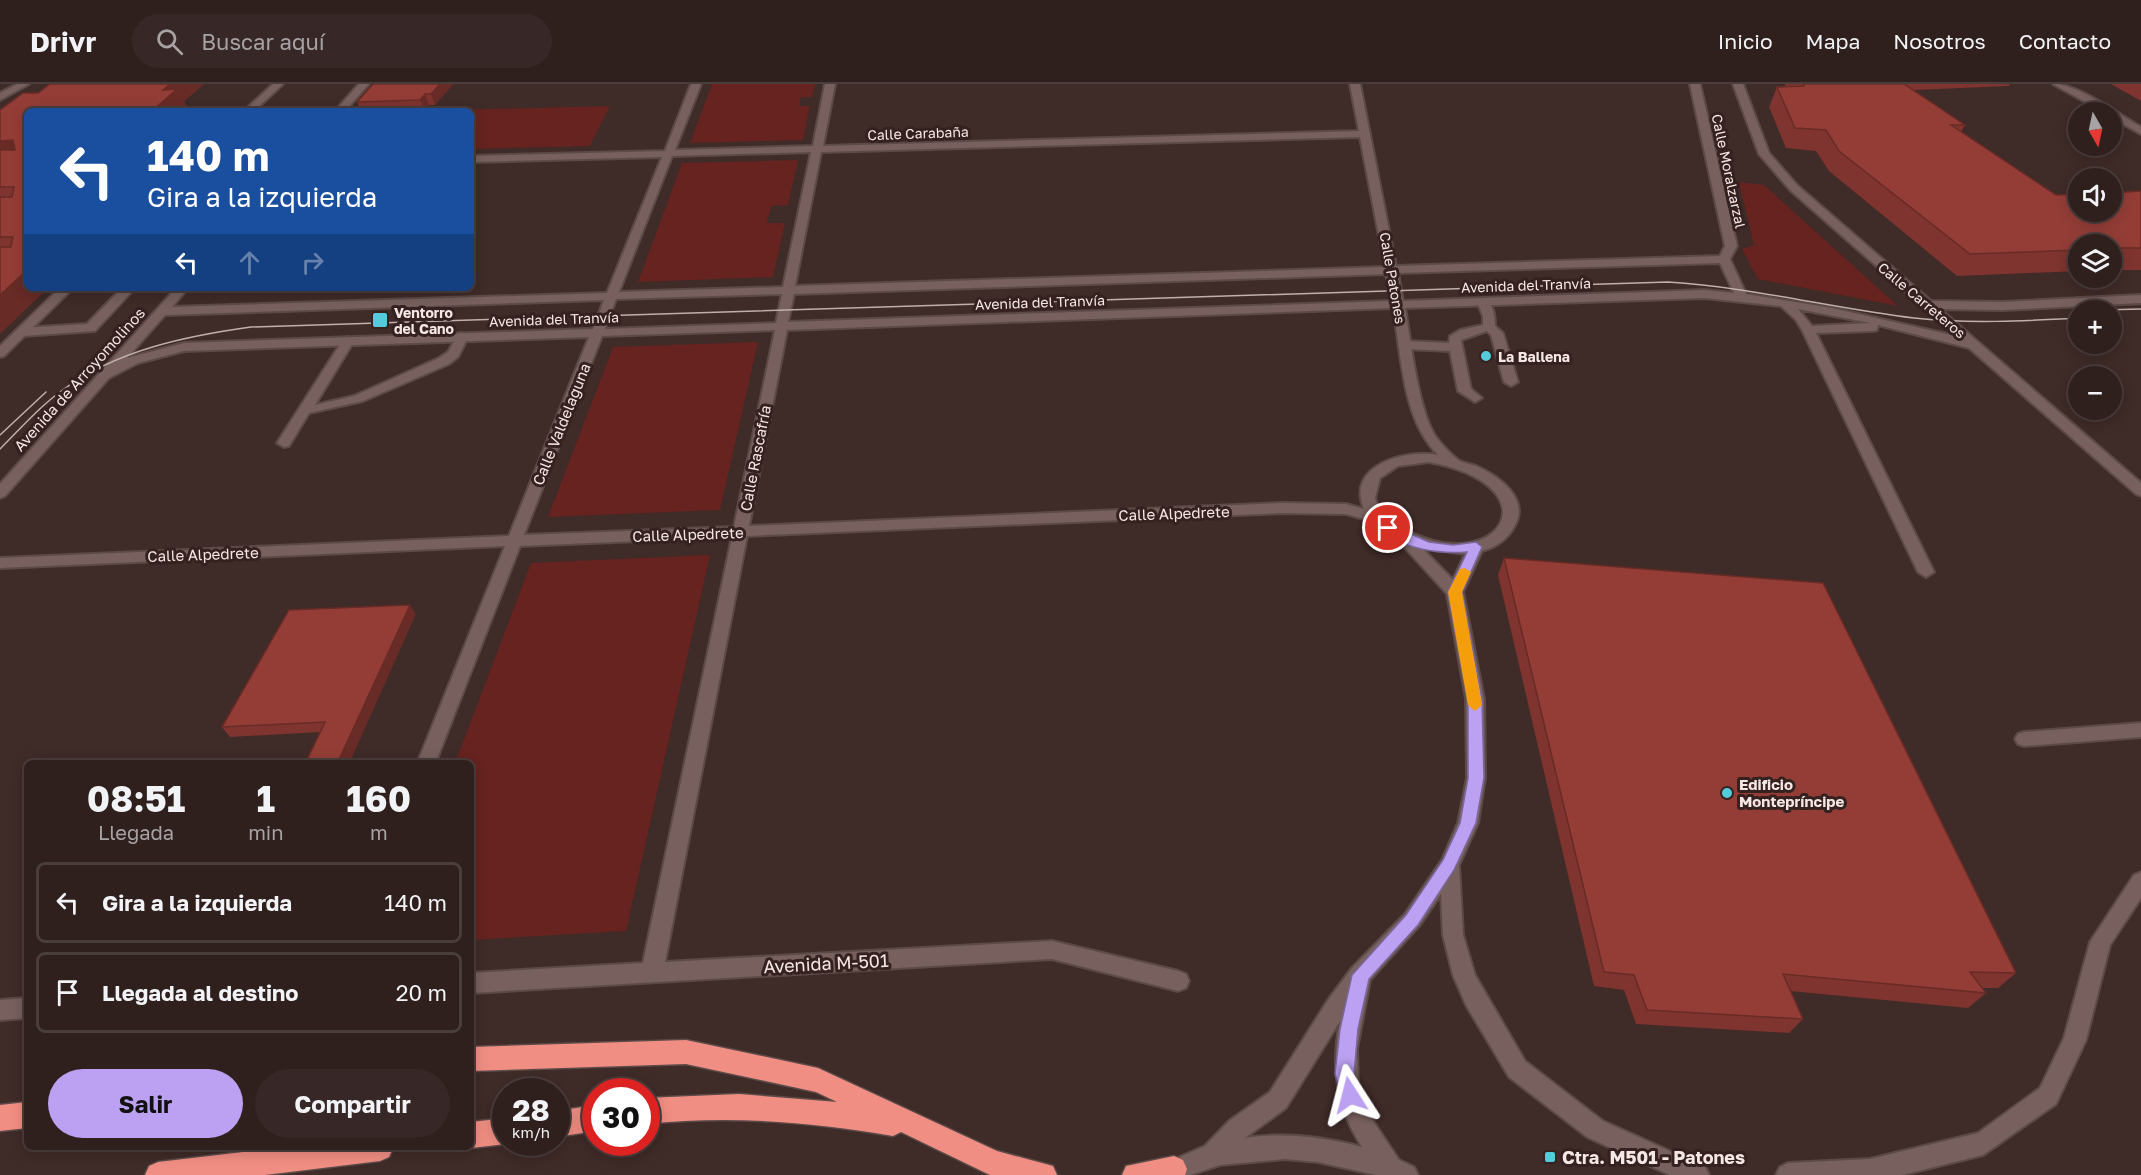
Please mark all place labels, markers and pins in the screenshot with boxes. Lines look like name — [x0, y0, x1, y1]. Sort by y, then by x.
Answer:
place label: Ventorro del Cano — [394, 304, 454, 337]
marker: Ventorro del Cano — [371, 311, 389, 329]
place label: La Ballena — [1498, 348, 1570, 365]
marker: La Ballena — [1479, 349, 1493, 363]
pin — [1362, 502, 1413, 553]
place label: Edificio Montepríncipe — [1739, 775, 1844, 810]
marker: Edificio Montepríncipe — [1720, 786, 1734, 800]
place label: Ctra. M501 - Patones — [1562, 1146, 1745, 1168]
marker: Ctra. M501 - Patones — [1543, 1150, 1557, 1164]

